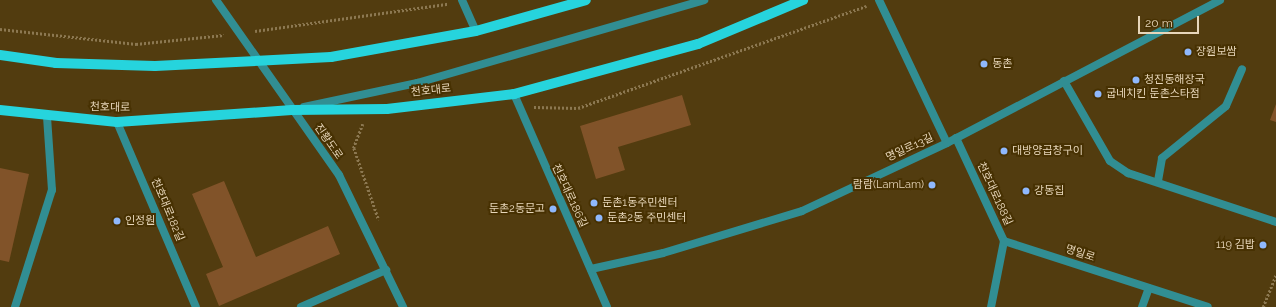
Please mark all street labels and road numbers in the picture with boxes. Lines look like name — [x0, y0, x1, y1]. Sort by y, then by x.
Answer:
street label: 천호대로 — [410, 82, 452, 100]
street label: 천호대로 — [90, 101, 130, 115]
street label: 진황도로 — [311, 122, 345, 162]
street label: 명일로13길 — [884, 131, 936, 165]
street label: 천호대로188길 — [974, 160, 1014, 228]
street label: 천호대로186길 — [549, 162, 589, 230]
street label: 천호대로182길 — [148, 176, 186, 244]
street label: 명일로 — [1064, 243, 1096, 265]

